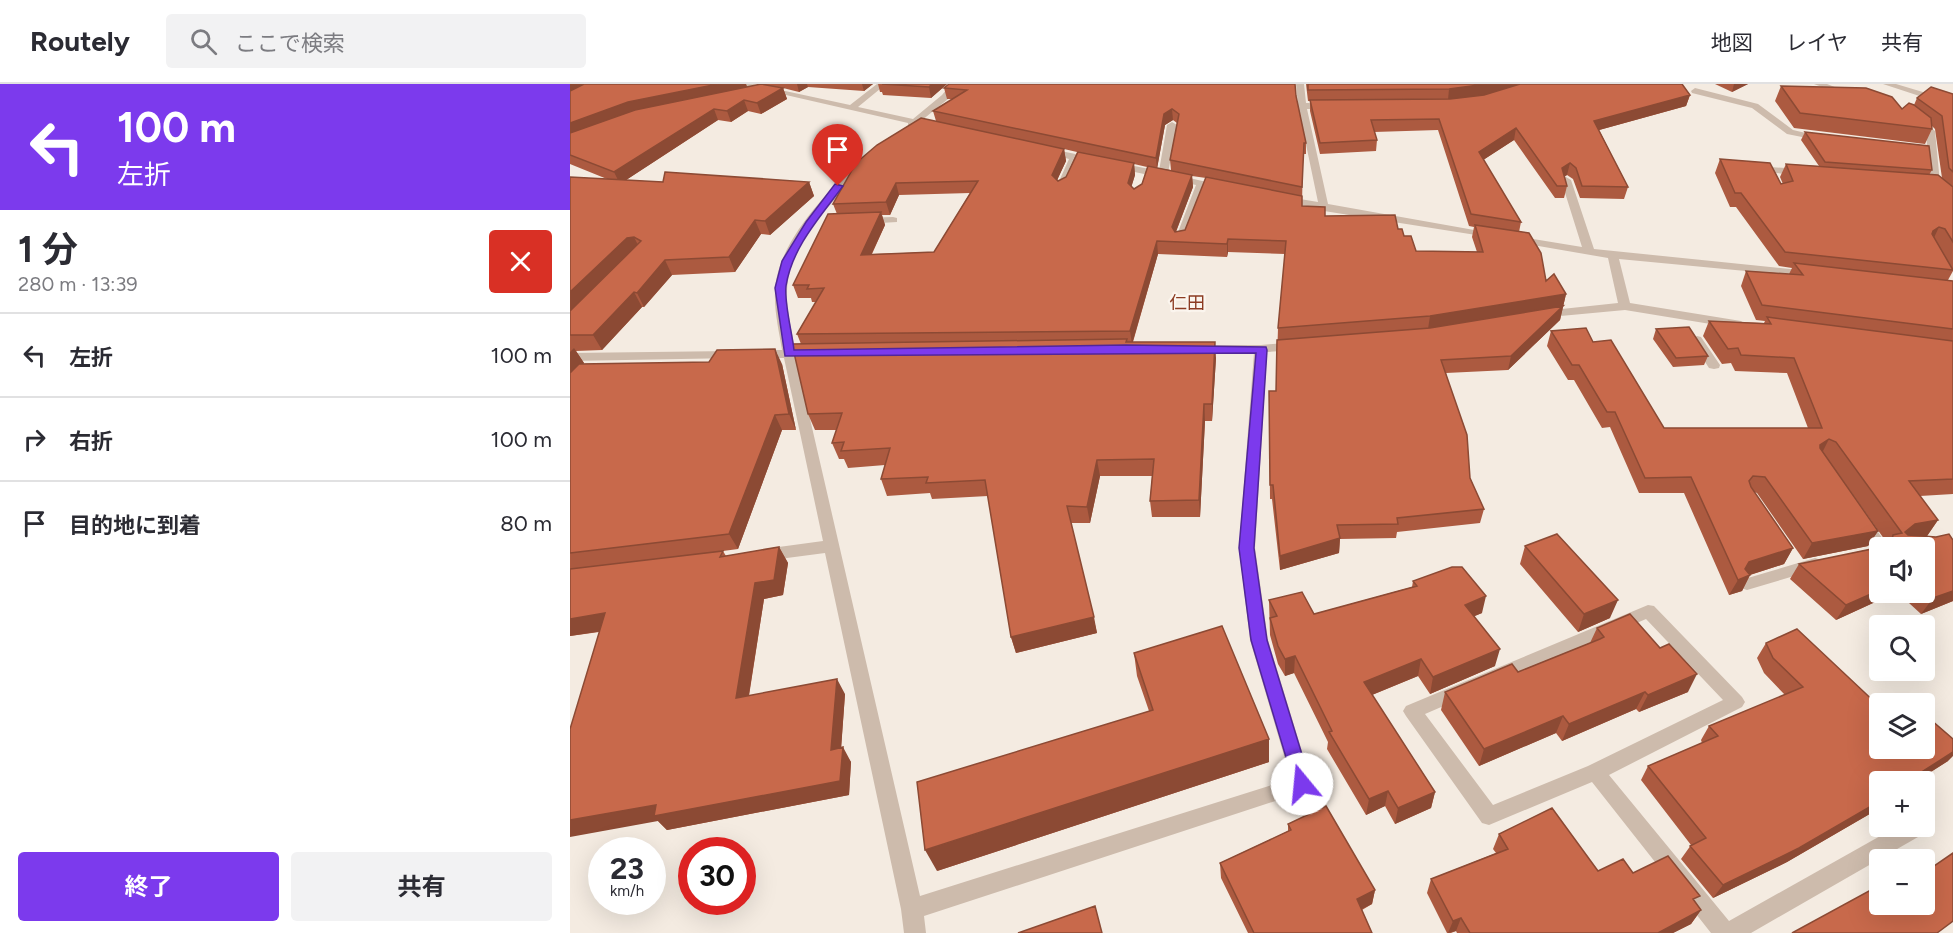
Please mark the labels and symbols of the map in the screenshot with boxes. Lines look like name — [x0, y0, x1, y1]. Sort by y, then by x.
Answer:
pin — [812, 124, 863, 186]
district label: 仁田 — [1169, 292, 1205, 314]
position arrow — [1270, 752, 1334, 816]
speed limit sign: 30 — [678, 837, 756, 915]

